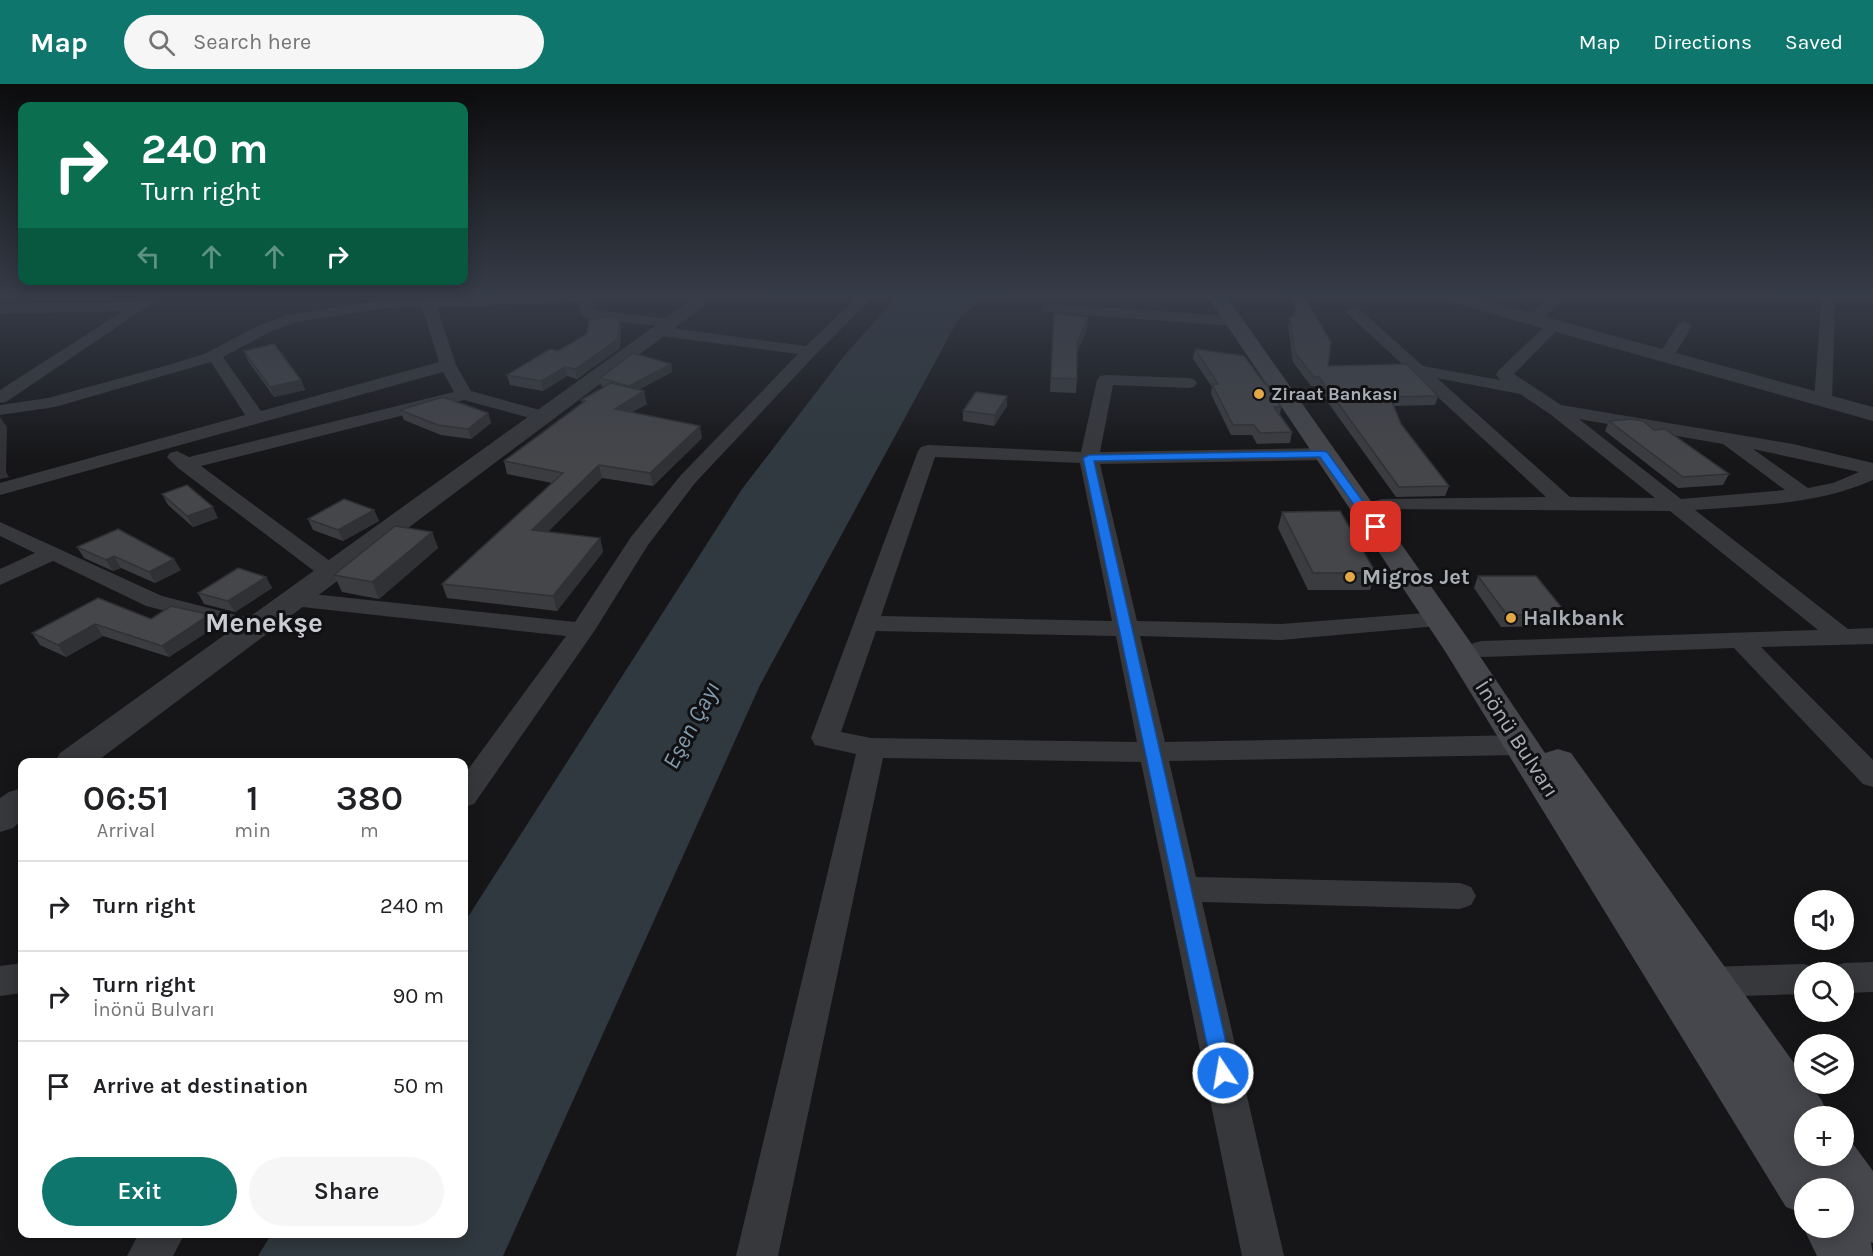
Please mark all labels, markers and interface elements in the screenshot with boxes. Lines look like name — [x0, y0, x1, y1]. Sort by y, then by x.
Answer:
search box — [124, 15, 544, 69]
text: Map — [30, 26, 88, 59]
icon: search — [145, 26, 178, 59]
text: Search here — [193, 29, 311, 55]
text: Map — [1579, 30, 1620, 54]
text: Directions — [1653, 30, 1752, 54]
text: Saved — [1785, 30, 1843, 54]
text: 240 m — [141, 124, 268, 174]
icon: right — [42, 126, 120, 204]
text: Turn right — [141, 175, 261, 207]
icon: left — [132, 240, 165, 273]
icon: ahead — [195, 240, 228, 273]
icon: ahead — [258, 240, 291, 273]
icon: right — [321, 240, 354, 273]
place label: Ziraat Bankası — [1271, 383, 1398, 405]
marker: Ziraat Bankası — [1252, 387, 1266, 401]
pin — [1350, 501, 1401, 552]
icon: arrive — [1359, 510, 1392, 543]
place label: Migros Jet — [1362, 564, 1470, 590]
marker: Migros Jet — [1343, 570, 1357, 584]
place label: Halkbank — [1523, 605, 1624, 631]
district label: Menekşe — [205, 606, 323, 639]
marker: Halkbank — [1504, 611, 1518, 625]
water label: Eşen Çayı — [656, 676, 726, 774]
street label: İnönü Bulvarı — [1470, 676, 1564, 802]
text: 06:51 — [83, 777, 169, 819]
text: 1 — [246, 777, 259, 819]
text: 380 — [336, 777, 403, 819]
text: Arrival — [97, 819, 155, 842]
text: min — [234, 819, 271, 842]
text: m — [360, 819, 379, 842]
icon: right — [42, 890, 75, 923]
map controls — [1794, 890, 1854, 1238]
button: sound — [1794, 890, 1854, 950]
text: Turn right — [93, 893, 196, 919]
text: 240 m — [380, 893, 444, 919]
button: search — [1794, 962, 1854, 1022]
text: Turn right — [93, 972, 196, 998]
icon: right — [42, 980, 75, 1013]
text: 90 m — [392, 983, 444, 1009]
text: İnönü Bulvarı — [93, 998, 215, 1021]
button: layers — [1794, 1034, 1854, 1094]
position arrow — [1191, 1041, 1255, 1105]
icon: arrive — [42, 1070, 75, 1103]
text: Arrive at destination — [93, 1073, 308, 1099]
text: 50 m — [393, 1073, 444, 1099]
button: + — [1794, 1106, 1854, 1166]
button: Exit — [42, 1157, 237, 1226]
button: Share — [249, 1157, 444, 1226]
button: − — [1794, 1178, 1854, 1238]

